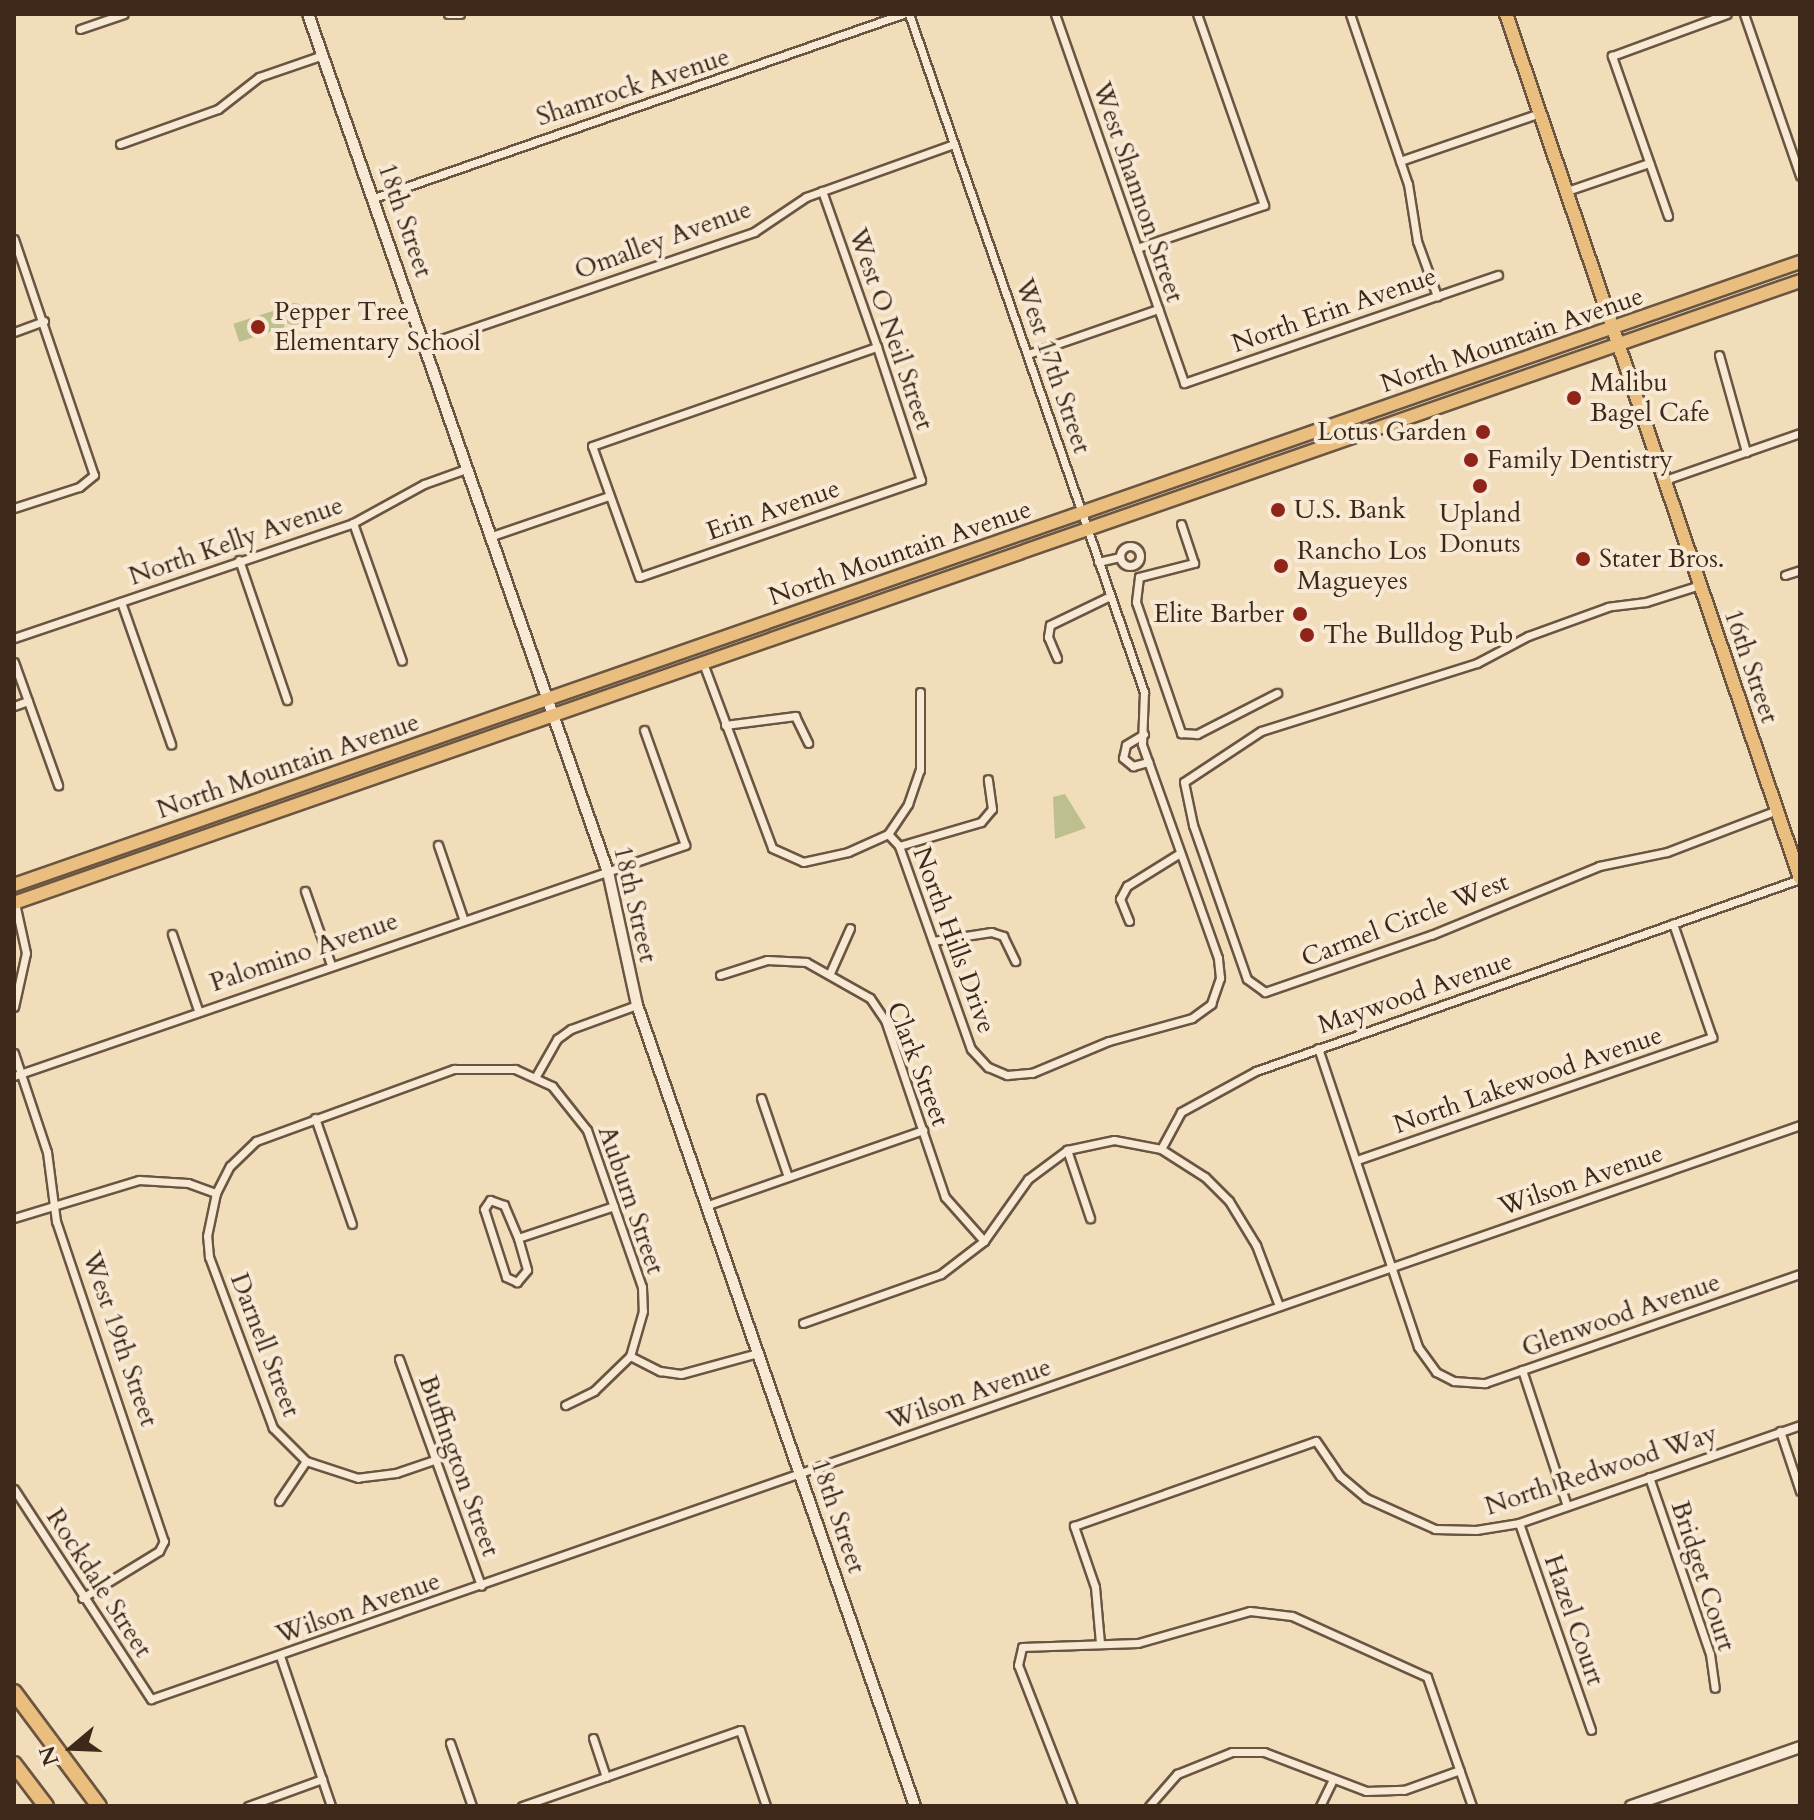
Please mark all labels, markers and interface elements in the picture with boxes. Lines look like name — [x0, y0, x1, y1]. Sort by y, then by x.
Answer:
street label: Shamrock Avenue — [533, 41, 733, 133]
street label: West Shannon Street — [1086, 78, 1190, 306]
street label: 18th Street — [371, 159, 439, 281]
street label: Omalley Avenue — [570, 194, 756, 286]
street label: West O Neil Street — [842, 224, 940, 434]
street label: North Erin Avenue — [1228, 260, 1440, 360]
street label: West 17th Street — [1008, 274, 1098, 458]
street label: North Mountain Avenue — [1377, 280, 1647, 400]
place label: Pepper Tree Elementary School — [274, 296, 481, 358]
marker: Pepper Tree Elementary School — [249, 318, 267, 336]
place label: Malibu Bagel Cafe — [1590, 367, 1710, 428]
marker: Malibu Bagel Cafe — [1565, 389, 1583, 407]
place label: Lotus Garden — [1317, 416, 1467, 448]
marker: Lotus Garden — [1474, 423, 1492, 441]
place label: Family Dentistry — [1487, 444, 1673, 476]
marker: Family Dentistry — [1462, 451, 1480, 469]
street label: Erin Avenue — [702, 473, 844, 547]
marker: Upland Donuts — [1471, 477, 1489, 495]
street label: North Kelly Avenue — [125, 490, 347, 592]
street label: North Mountain Avenue — [765, 493, 1035, 613]
place label: U.S. Bank — [1294, 494, 1406, 526]
place label: Upland Donuts — [1439, 498, 1521, 560]
marker: U.S. Bank — [1269, 501, 1287, 519]
place label: Rancho Los Magueyes — [1297, 535, 1427, 596]
place label: Stater Bros. — [1599, 543, 1724, 575]
marker: Stater Bros. — [1574, 550, 1592, 568]
marker: Rancho Los Magueyes — [1272, 557, 1290, 575]
place label: Elite Barber — [1153, 598, 1284, 630]
marker: Elite Barber — [1291, 605, 1309, 623]
street label: 16th Street — [1717, 605, 1785, 727]
place label: The Bulldog Pub — [1323, 619, 1513, 651]
marker: The Bulldog Pub — [1298, 626, 1316, 644]
street label: North Mountain Avenue — [153, 706, 423, 826]
street label: 18th Street — [606, 843, 664, 965]
street label: North Hills Drive — [906, 843, 1002, 1037]
street label: Carmel Circle West — [1297, 866, 1513, 974]
street label: Palomino Avenue — [206, 905, 402, 999]
street label: Maywood Avenue — [1314, 945, 1516, 1041]
street label: Clark Street — [880, 997, 956, 1131]
street label: North Lakewood Avenue — [1390, 1019, 1666, 1141]
street label: Auburn Street — [591, 1122, 671, 1278]
street label: Wilson Avenue — [1495, 1137, 1667, 1223]
street label: West 19th Street — [75, 1247, 165, 1431]
street label: Glenwood Avenue — [1518, 1266, 1724, 1364]
street label: Darnell Street — [223, 1269, 307, 1421]
street label: Wilson Avenue — [883, 1351, 1055, 1437]
street label: Buffington Street — [412, 1371, 506, 1561]
street label: North Redwood Way — [1481, 1418, 1721, 1522]
street label: 18th Street — [804, 1455, 872, 1577]
street label: Bridget Court — [1664, 1497, 1742, 1655]
street label: Rockdale Street — [39, 1503, 159, 1663]
street label: Hazel Court — [1537, 1551, 1611, 1689]
street label: Wilson Avenue — [272, 1565, 444, 1651]
north arrow — [32, 1708, 112, 1788]
text: N — [32, 1742, 67, 1770]

